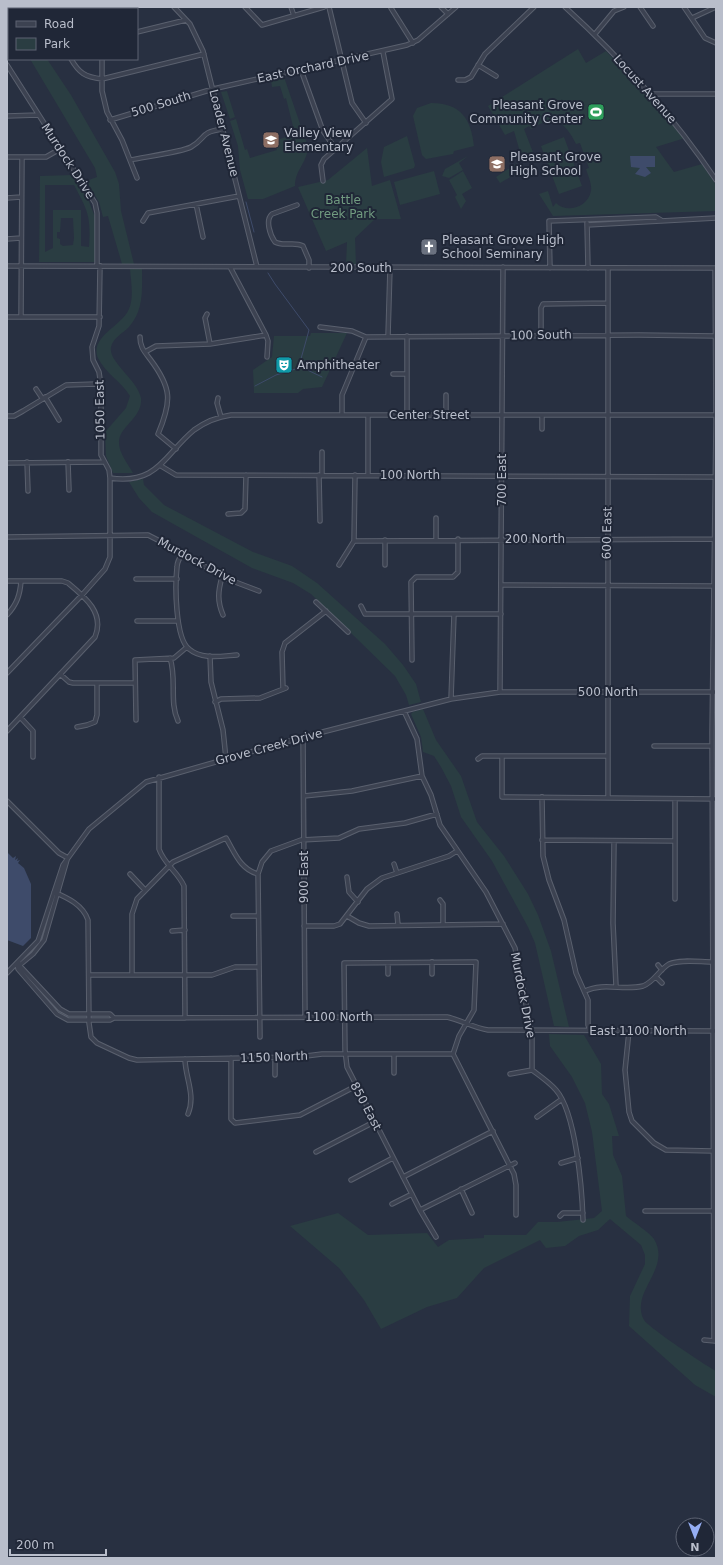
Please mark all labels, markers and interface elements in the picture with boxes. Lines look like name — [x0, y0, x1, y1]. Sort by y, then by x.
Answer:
legend — [8, 8, 138, 60]
text: Road — [44, 17, 74, 31]
text: Park — [44, 37, 70, 51]
street label: East Orchard Drive — [256, 48, 370, 86]
street label: Locust Avenue — [611, 52, 679, 126]
street label: 500 South — [130, 88, 192, 120]
street label: Loader Avenue — [206, 88, 242, 178]
place label: Pleasant Grove Community Center — [469, 98, 583, 126]
sports icon: Pleasant Grove Community Center — [586, 102, 606, 122]
street label: Murdock Drive — [38, 121, 98, 201]
place label: Valley View Elementary — [284, 126, 353, 154]
school or university icon: Valley View Elementary — [261, 130, 281, 150]
place label: Pleasant Grove High School — [510, 150, 601, 178]
school or university icon: Pleasant Grove High School — [487, 154, 507, 174]
park label: Battle Creek Park — [311, 193, 375, 221]
place label: Pleasant Grove High School Seminary — [442, 233, 564, 261]
church icon: Pleasant Grove High School Seminary — [419, 237, 439, 257]
street label: 200 South — [330, 261, 392, 275]
street label: 100 South — [510, 327, 572, 343]
theatre icon: Amphitheater — [274, 355, 294, 375]
place label: Amphitheater — [297, 358, 380, 372]
street label: 1050 East — [92, 379, 108, 440]
street label: Center Street — [389, 408, 470, 422]
street label: 700 East — [495, 453, 509, 506]
street label: 100 North — [380, 468, 440, 482]
street label: 600 East — [600, 506, 614, 559]
street label: 200 North — [505, 532, 565, 546]
street label: Murdock Drive — [155, 534, 239, 588]
street label: 500 North — [578, 685, 638, 699]
street label: Grove Creek Drive — [214, 726, 324, 768]
street label: 900 East — [297, 850, 311, 903]
street label: Murdock Drive — [508, 951, 538, 1039]
street label: 1100 North — [305, 1010, 373, 1024]
street label: East 1100 North — [589, 1024, 687, 1038]
street label: 1150 North — [240, 1049, 308, 1065]
street label: 850 East — [347, 1079, 385, 1133]
north arrow — [675, 1517, 715, 1557]
scale bar — [10, 1531, 106, 1557]
text: 200 m — [16, 1538, 54, 1552]
text: N — [690, 1540, 700, 1553]

